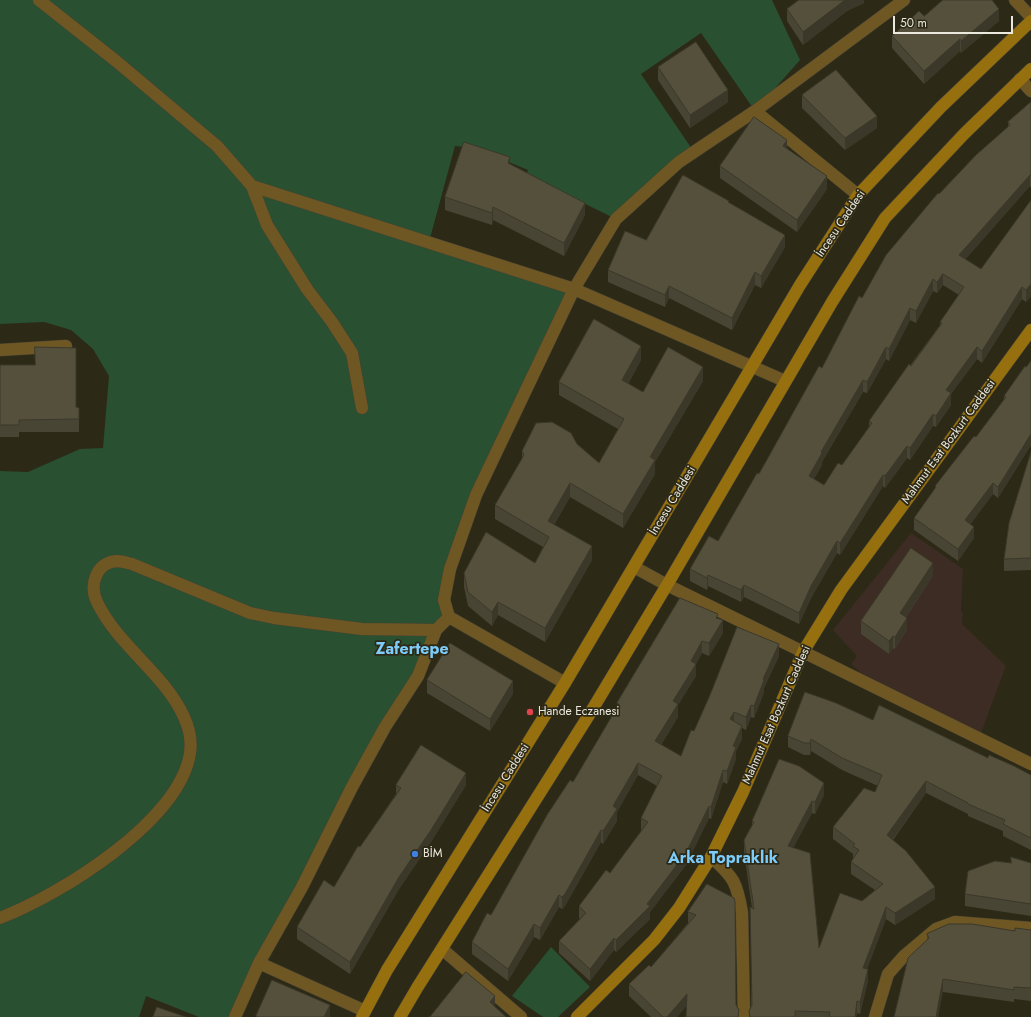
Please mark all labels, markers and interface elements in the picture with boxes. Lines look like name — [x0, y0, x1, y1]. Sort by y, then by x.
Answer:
scale bar — [895, 8, 1015, 34]
text: 50 m — [900, 14, 927, 32]
street label: İncesu Caddesi — [813, 188, 869, 260]
street label: Mahmut Esat Bozkurt Caddesi — [899, 377, 999, 507]
street label: İncesu Caddesi — [647, 464, 699, 538]
district label: Zafertepe — [375, 640, 449, 660]
street label: Mahmut Esat Bozkurt Caddesi — [740, 644, 814, 786]
place label: Hande Eczanesi — [538, 705, 619, 719]
marker: Hande Eczanesi — [525, 707, 535, 717]
street label: İncesu Caddesi — [479, 741, 533, 815]
place label: BİM — [423, 847, 442, 861]
marker: BİM — [410, 849, 420, 859]
district label: Arka Topraklık — [668, 849, 778, 869]

